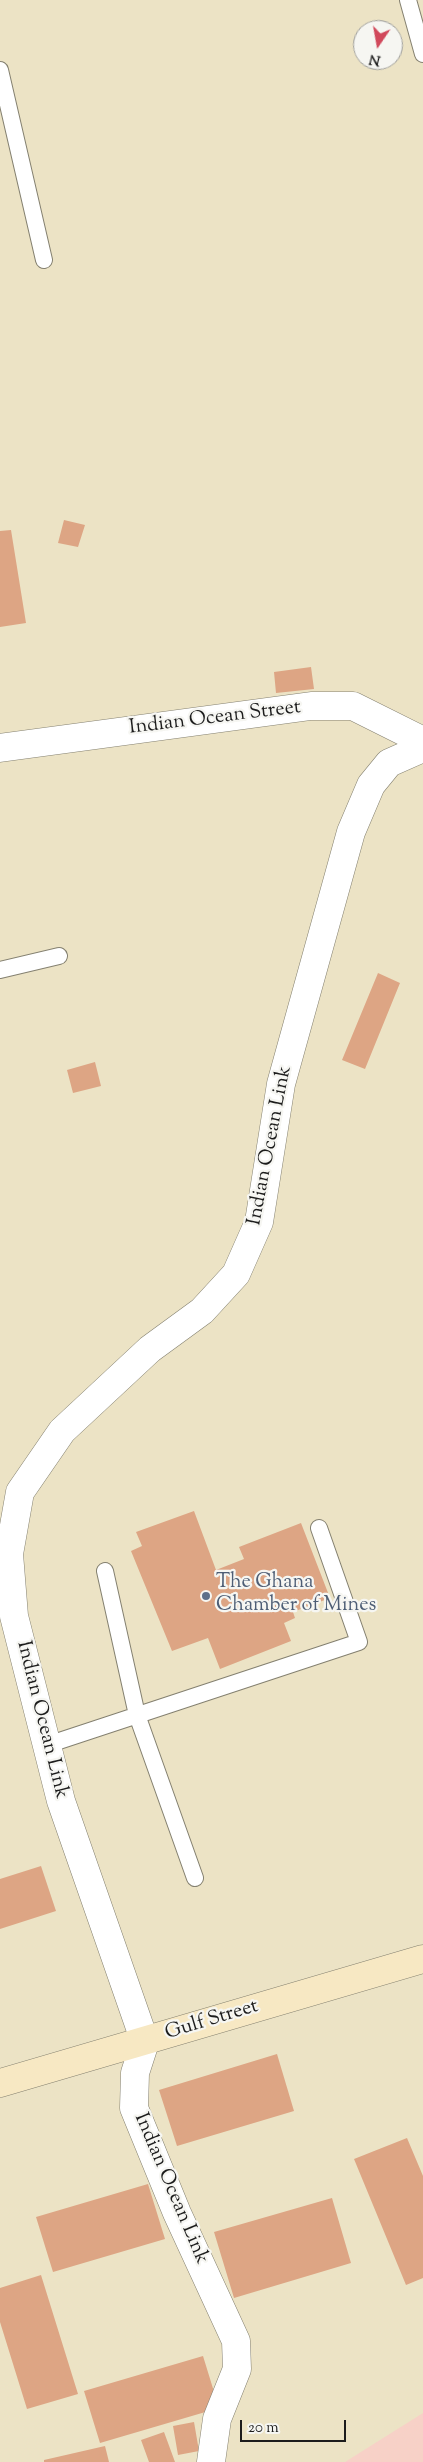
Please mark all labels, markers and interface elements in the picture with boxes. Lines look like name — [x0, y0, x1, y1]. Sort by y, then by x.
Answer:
north arrow — [353, 20, 403, 70]
text: N — [368, 48, 383, 70]
street label: Indian Ocean Street — [128, 697, 302, 741]
street label: Indian Ocean Link — [244, 1064, 298, 1228]
place label: The Ghana Chamber of Mines — [216, 1572, 376, 1619]
marker: The Ghana Chamber of Mines — [200, 1590, 212, 1602]
street label: Indian Ocean Link — [10, 1639, 72, 1801]
street label: Gulf Street — [162, 1995, 262, 2047]
street label: Indian Ocean Link — [127, 2110, 213, 2268]
scale bar — [243, 2410, 349, 2442]
text: 20 m — [248, 2418, 279, 2439]

